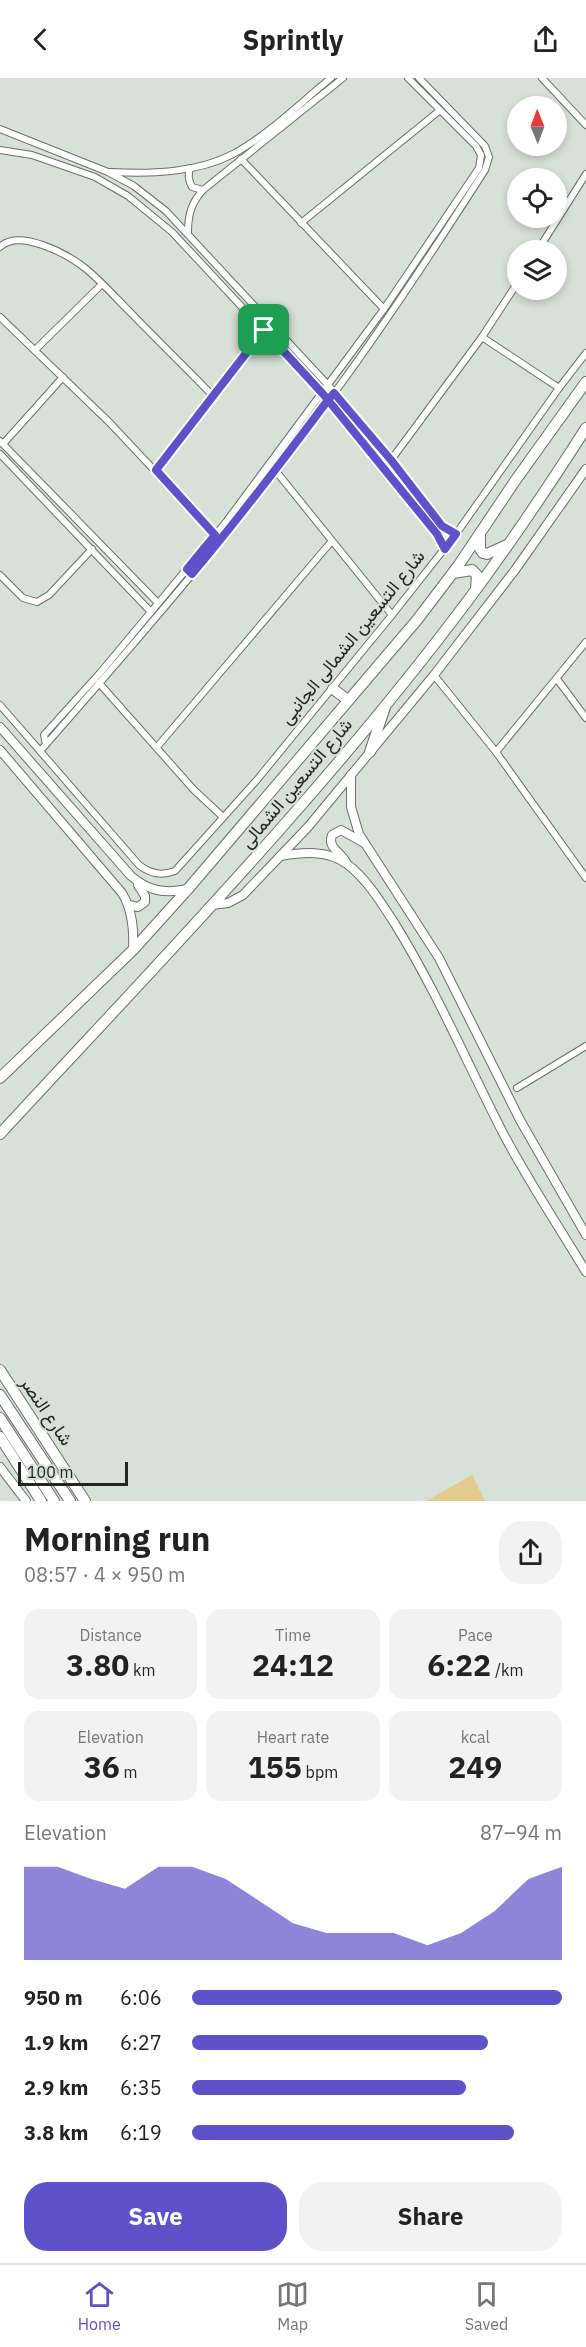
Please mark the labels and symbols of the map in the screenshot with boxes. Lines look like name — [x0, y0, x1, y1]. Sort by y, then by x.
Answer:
north arrow — [507, 96, 567, 156]
pin — [238, 304, 289, 355]
street label: شارع التسعين الشمالى الجانبى — [274, 545, 430, 730]
street label: شارع التسعين الشمالى — [235, 713, 358, 853]
street label: شارع النصر — [14, 1371, 78, 1450]
scale bar — [18, 1459, 128, 1486]

